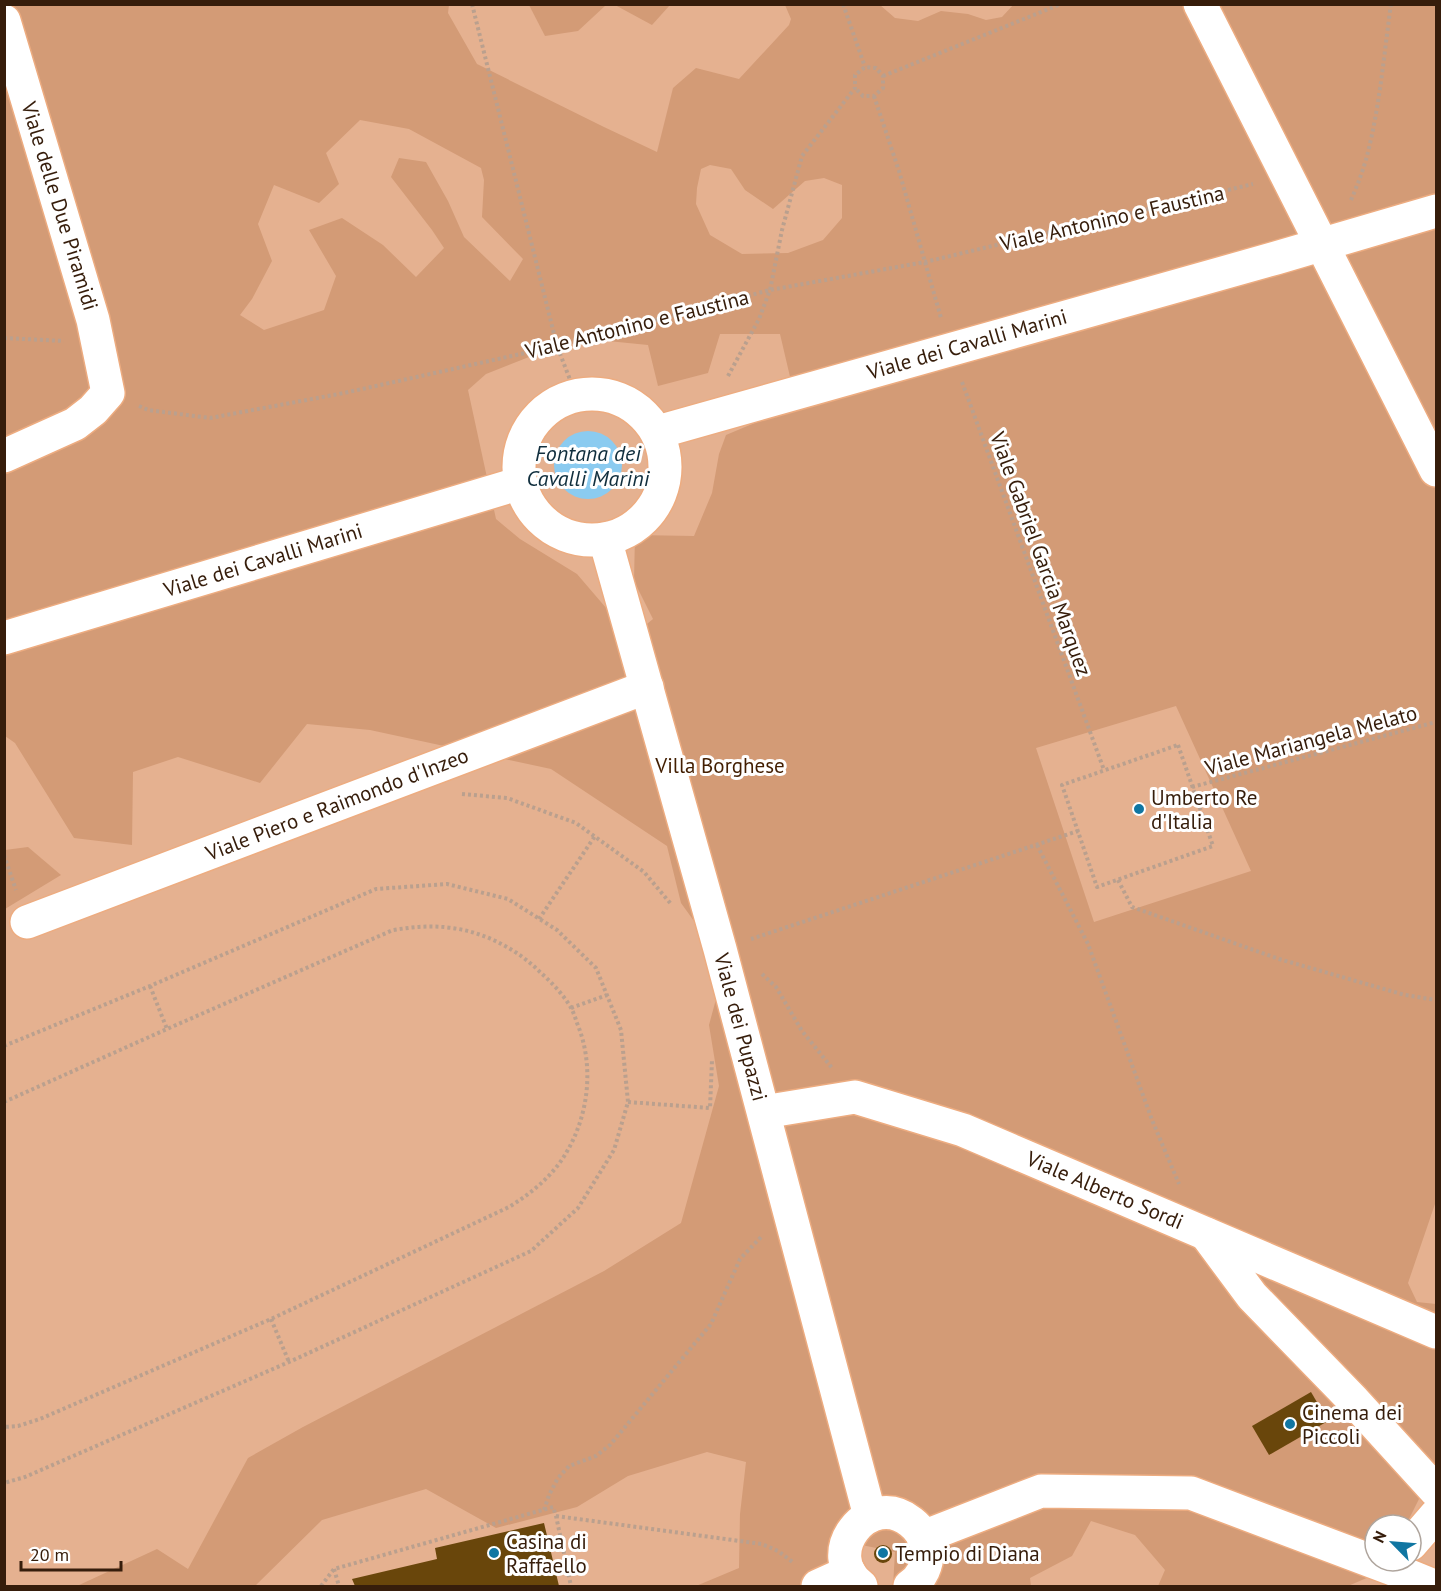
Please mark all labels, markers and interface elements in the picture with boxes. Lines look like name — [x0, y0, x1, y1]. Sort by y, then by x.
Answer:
street label: Viale delle Due Piramidi — [15, 97, 105, 314]
street label: Viale Antonino e Faustina — [996, 179, 1227, 257]
street label: Viale Antonino e Faustina — [521, 283, 752, 365]
street label: Viale dei Cavalli Marini — [863, 303, 1070, 386]
street label: Viale Gabriel Garcia Marquez — [984, 427, 1098, 680]
water label: Fontana dei Cavalli Marini — [527, 439, 651, 492]
street label: Viale dei Cavalli Marini — [159, 517, 366, 603]
street label: Viale Mariangela Melato — [1201, 699, 1420, 782]
street label: Viale Piero e Raimondo d'Inzeo — [201, 741, 472, 867]
park label: Villa Borghese — [654, 752, 785, 779]
place label: Umberto Re d'Italia — [1151, 784, 1257, 835]
marker: Umberto Re d'Italia — [1132, 802, 1146, 816]
street label: Viale dei Pupazzi — [708, 949, 774, 1104]
street label: Viale Alberto Sordi — [1021, 1144, 1188, 1235]
place label: Cinema dei Piccoli — [1302, 1399, 1402, 1450]
marker: Cinema dei Piccoli — [1283, 1417, 1297, 1431]
north arrow — [1363, 1513, 1423, 1573]
place label: Casina di Raffaello — [506, 1528, 587, 1579]
text: N — [1368, 1528, 1391, 1546]
scale bar — [21, 1534, 122, 1572]
place label: Tempio di Diana — [895, 1540, 1040, 1567]
text: 20 m — [30, 1543, 69, 1566]
marker: Casina di Raffaello — [487, 1546, 501, 1560]
marker: Tempio di Diana — [876, 1546, 890, 1560]

